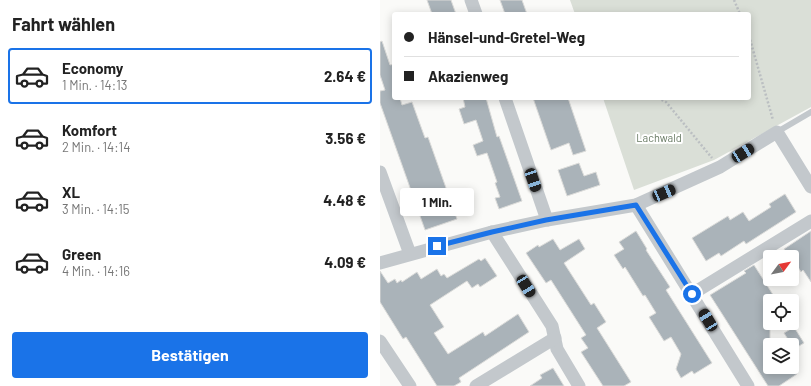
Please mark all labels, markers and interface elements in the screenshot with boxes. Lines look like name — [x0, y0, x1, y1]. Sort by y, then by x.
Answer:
text: Fahrt wählen — [12, 13, 115, 35]
text: Hänsel-und-Gretel-Weg — [428, 28, 585, 46]
icon: car — [14, 58, 50, 94]
text: Economy — [62, 59, 123, 77]
text: 2.64 € — [324, 67, 366, 85]
text: Akazienweg — [428, 67, 508, 85]
text: 1 Min. · 14:13 — [62, 77, 127, 93]
icon: car — [14, 120, 50, 156]
text: Komfort — [62, 121, 117, 139]
text: 3.56 € — [325, 129, 366, 147]
park label: Lachwald — [636, 131, 682, 144]
text: 2 Min. · 14:14 — [62, 139, 130, 155]
car — [730, 142, 756, 164]
car — [523, 167, 543, 193]
icon: car — [14, 182, 50, 218]
text: XL — [62, 183, 80, 201]
car — [651, 183, 677, 203]
callout: 1 Min. — [400, 188, 474, 216]
text: 4.48 € — [323, 191, 366, 209]
text: 1 Min. — [422, 194, 452, 210]
text: 3 Min. · 14:15 — [62, 201, 130, 217]
route end — [428, 237, 446, 255]
icon: car — [14, 244, 50, 280]
text: Green — [62, 245, 101, 263]
north arrow — [763, 250, 799, 286]
map controls — [763, 250, 799, 374]
text: 4.09 € — [324, 253, 366, 271]
text: 4 Min. · 14:16 — [62, 263, 130, 279]
car — [515, 273, 537, 299]
route start — [683, 285, 701, 303]
button: locate — [763, 294, 799, 330]
car — [697, 307, 719, 333]
button: Bestätigen — [12, 332, 368, 378]
button: layers — [763, 338, 799, 374]

